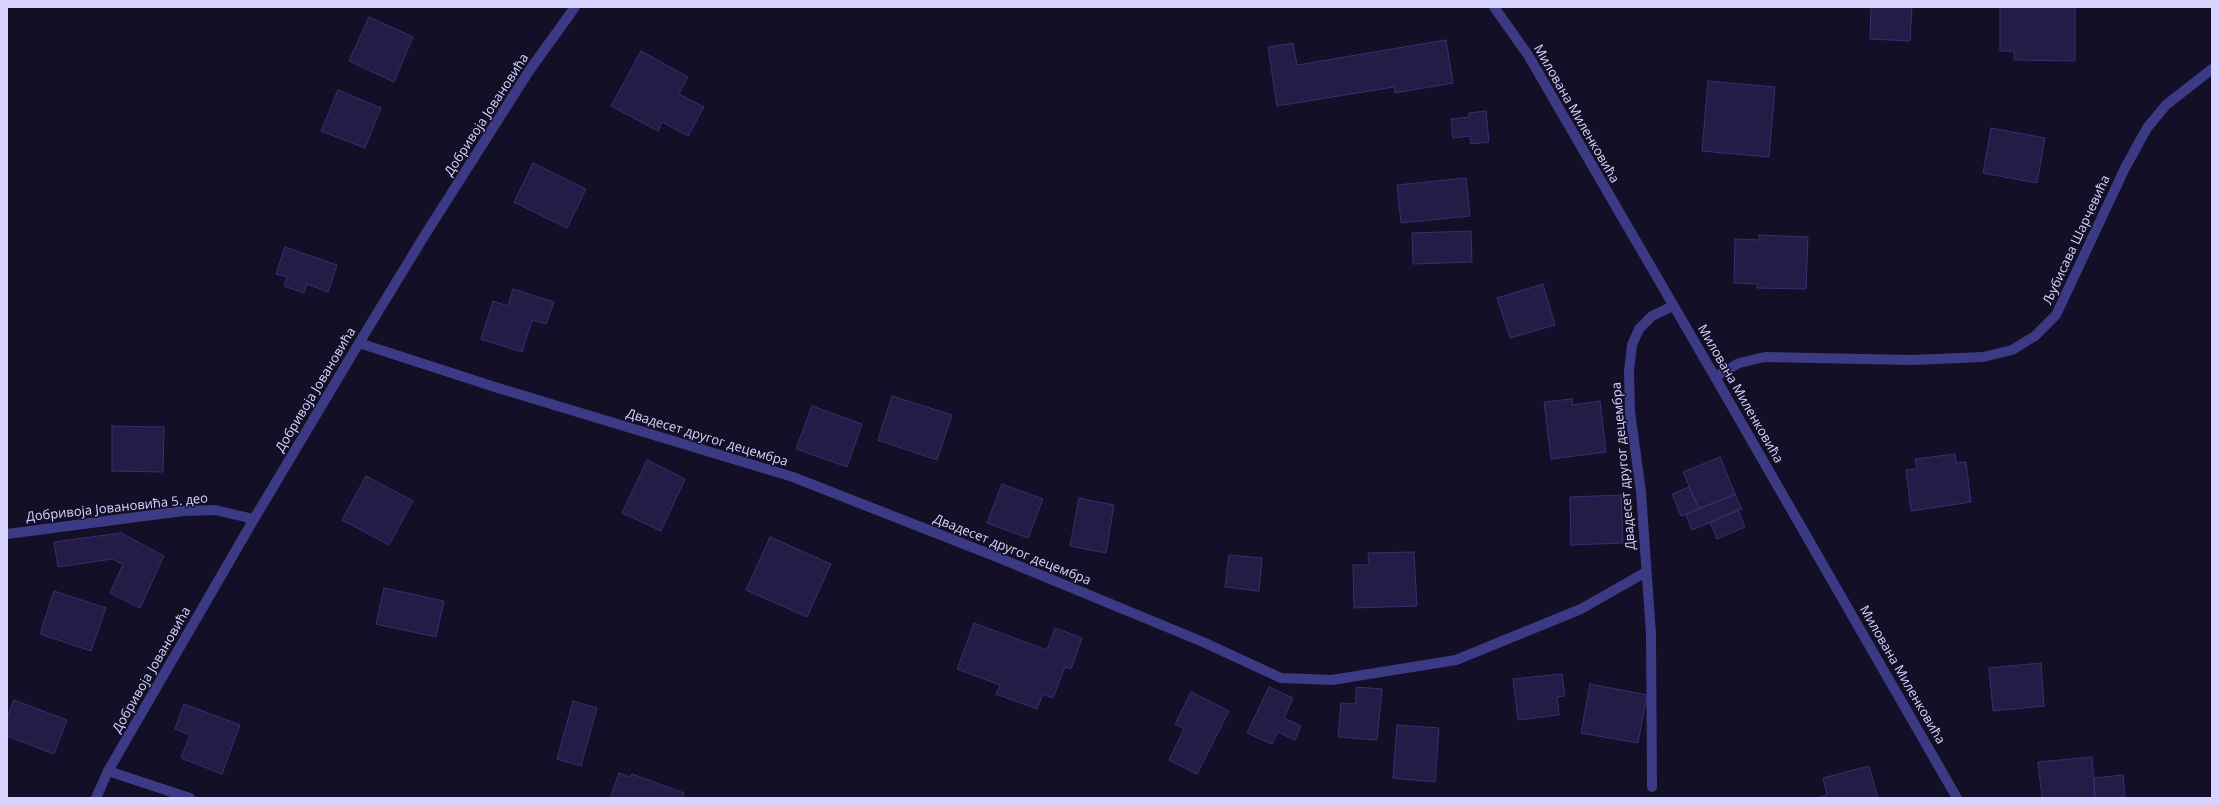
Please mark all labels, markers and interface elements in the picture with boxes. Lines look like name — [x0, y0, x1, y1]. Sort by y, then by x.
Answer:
street label: Милована Миленковића — [1530, 42, 1622, 186]
street label: Добривоја Јовановића — [442, 51, 532, 179]
street label: Љубисава Шарчевића — [2040, 173, 2114, 307]
street label: Милована Миленковића — [1694, 322, 1786, 466]
street label: Добривоја Јовановића — [273, 325, 359, 455]
street label: Двадесет другог децембра — [1609, 381, 1639, 551]
street label: Двадесет другог децембра — [624, 406, 790, 470]
street label: Добривоја Јовановића 5. део — [25, 491, 209, 525]
street label: Двадесет другог децембра — [931, 511, 1093, 589]
street label: Милована Миленковића — [1856, 603, 1948, 747]
street label: Добривоја Јовановића — [110, 604, 194, 736]

